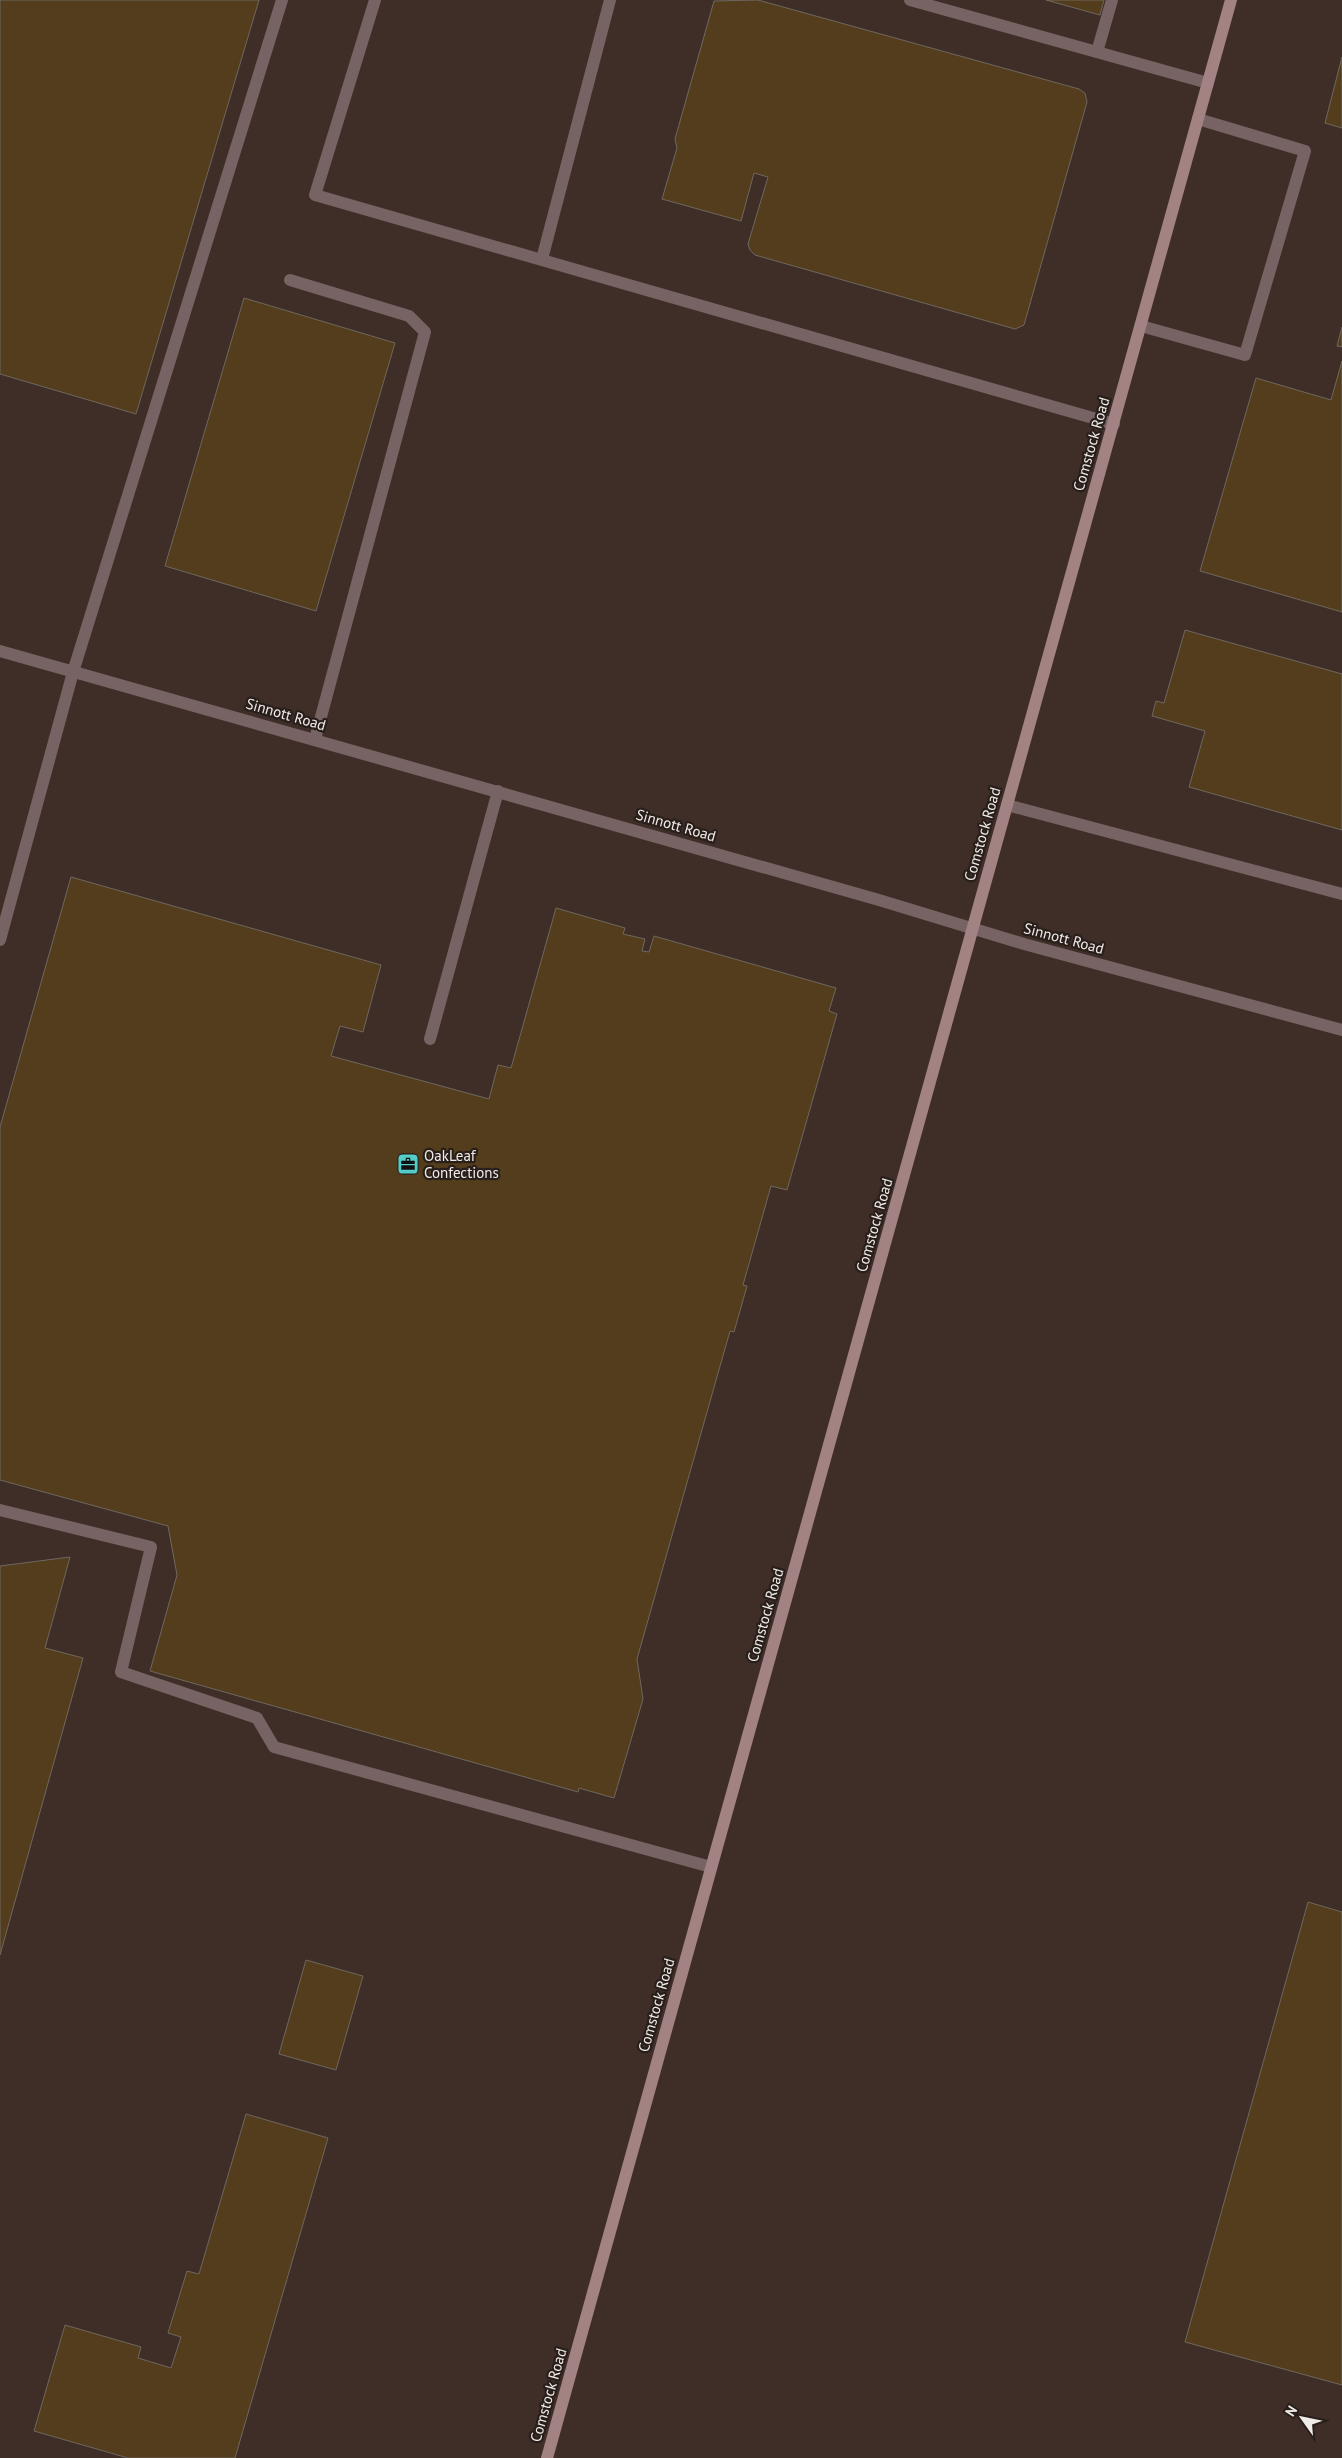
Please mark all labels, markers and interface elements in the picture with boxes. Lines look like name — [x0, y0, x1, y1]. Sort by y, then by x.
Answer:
street label: Comstock Road — [1069, 395, 1113, 493]
street label: Sinnott Road — [244, 694, 328, 734]
street label: Comstock Road — [960, 785, 1004, 883]
street label: Sinnott Road — [634, 805, 718, 845]
street label: Sinnott Road — [1022, 918, 1106, 958]
place label: OakLeaf Confections — [424, 1146, 499, 1182]
office icon: OakLeaf Confections — [396, 1152, 420, 1176]
street label: Comstock Road — [852, 1176, 896, 1274]
street label: Comstock Road — [743, 1566, 787, 1664]
street label: Comstock Road — [634, 1956, 678, 2054]
street label: Comstock Road — [526, 2346, 570, 2444]
north arrow — [1277, 2393, 1327, 2443]
text: N — [1281, 2402, 1301, 2420]

